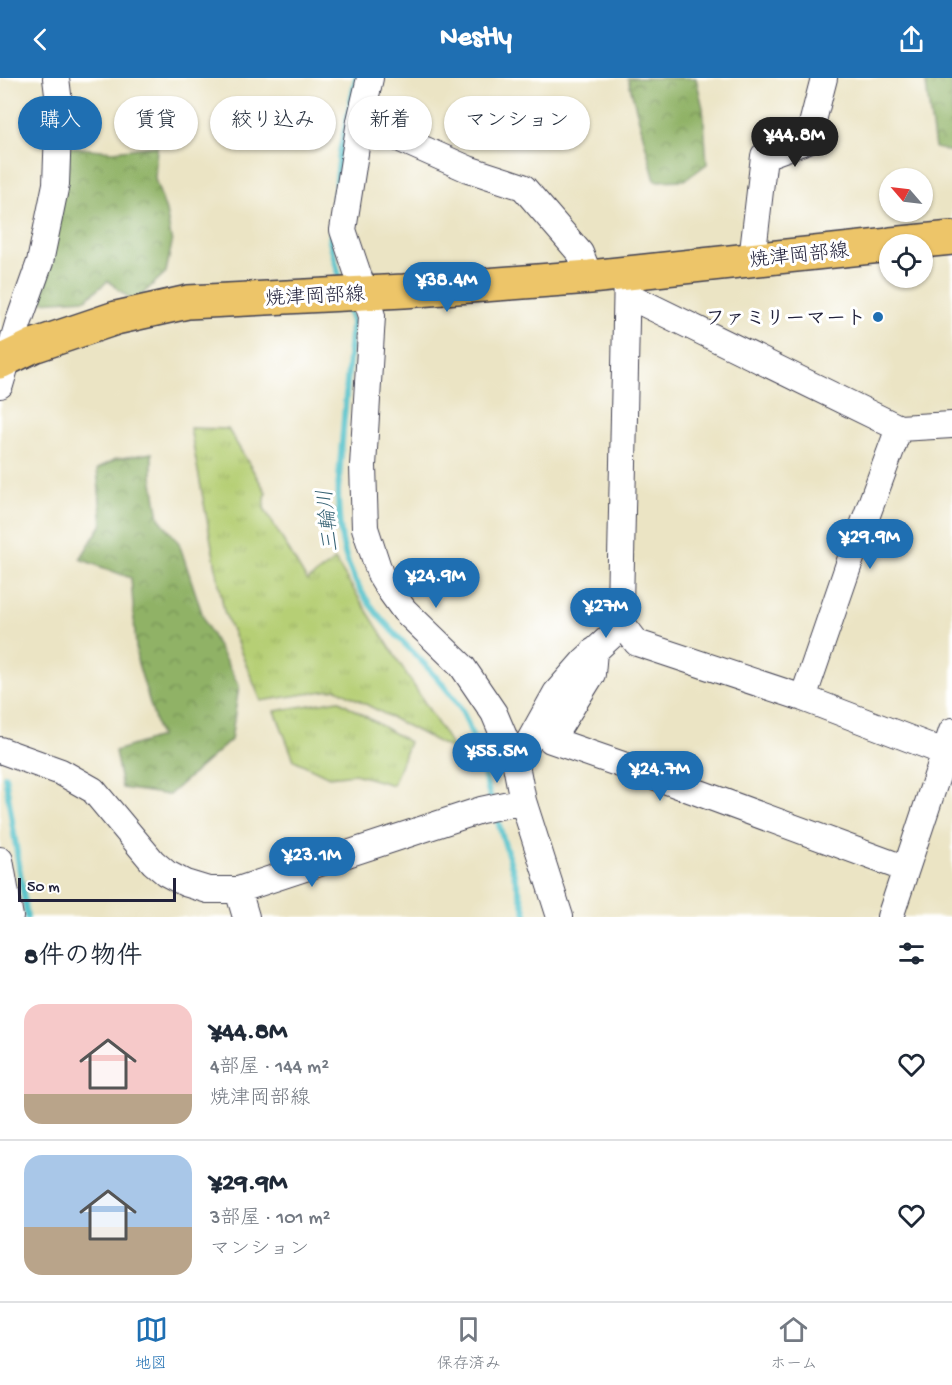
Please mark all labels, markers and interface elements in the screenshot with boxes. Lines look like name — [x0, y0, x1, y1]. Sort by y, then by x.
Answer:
icon: back — [24, 23, 57, 56]
text: Nestly — [440, 23, 512, 55]
icon: share — [895, 23, 928, 56]
chip: 購入 — [18, 96, 102, 150]
chip: 賃貸 — [114, 96, 198, 150]
chip: 絞り込み — [210, 96, 336, 150]
chip: 新着 — [348, 96, 432, 150]
chip: マンション — [444, 96, 590, 150]
pin: ¥44.8M — [746, 117, 844, 168]
text: ¥44.8M — [765, 125, 825, 148]
north arrow — [879, 168, 933, 222]
map controls — [879, 168, 933, 288]
button: locate — [879, 234, 933, 288]
street label: 焼津岡部線 — [748, 239, 850, 274]
pin: ¥38.4M — [398, 262, 496, 313]
text: ¥38.4M — [417, 270, 477, 293]
street label: 焼津岡部線 — [265, 282, 366, 313]
place label: ファミリーマート — [705, 309, 866, 332]
marker: ファミリーマート — [871, 310, 885, 324]
water label: 三輪川 — [314, 488, 346, 553]
pin: ¥29.9M — [821, 519, 919, 570]
text: ¥29.9M — [840, 527, 900, 550]
pin: ¥24.9M — [387, 558, 485, 609]
text: ¥24.9M — [407, 566, 465, 589]
pin: ¥27M — [570, 588, 642, 639]
text: ¥27M — [584, 596, 628, 619]
pin: ¥55.5M — [448, 733, 546, 784]
text: ¥55.5M — [467, 741, 528, 764]
pin: ¥24.7M — [611, 751, 709, 802]
text: ¥24.7M — [630, 759, 690, 782]
pin: ¥23.1M — [263, 837, 361, 888]
text: ¥23.1M — [283, 845, 341, 868]
scale bar — [18, 875, 176, 902]
text: 50 m — [27, 879, 60, 898]
icon: filters — [895, 937, 928, 970]
text: 8件の物件 — [24, 943, 142, 974]
text: ¥44.8M — [210, 1018, 287, 1049]
icon: home — [72, 1028, 144, 1100]
icon: heart — [895, 1048, 928, 1081]
text: 4部屋 · 144 m² — [210, 1057, 329, 1080]
text: 焼津岡部線 — [210, 1088, 310, 1111]
text: ¥29.9M — [210, 1169, 287, 1200]
icon: home — [72, 1179, 144, 1251]
icon: heart — [895, 1199, 928, 1232]
text: 3部屋 · 101 m² — [210, 1208, 331, 1231]
text: マンション — [210, 1239, 309, 1262]
tab: 地図 — [135, 1313, 168, 1375]
tab: 保存済み — [437, 1313, 501, 1375]
tab: ホーム — [770, 1313, 817, 1375]

